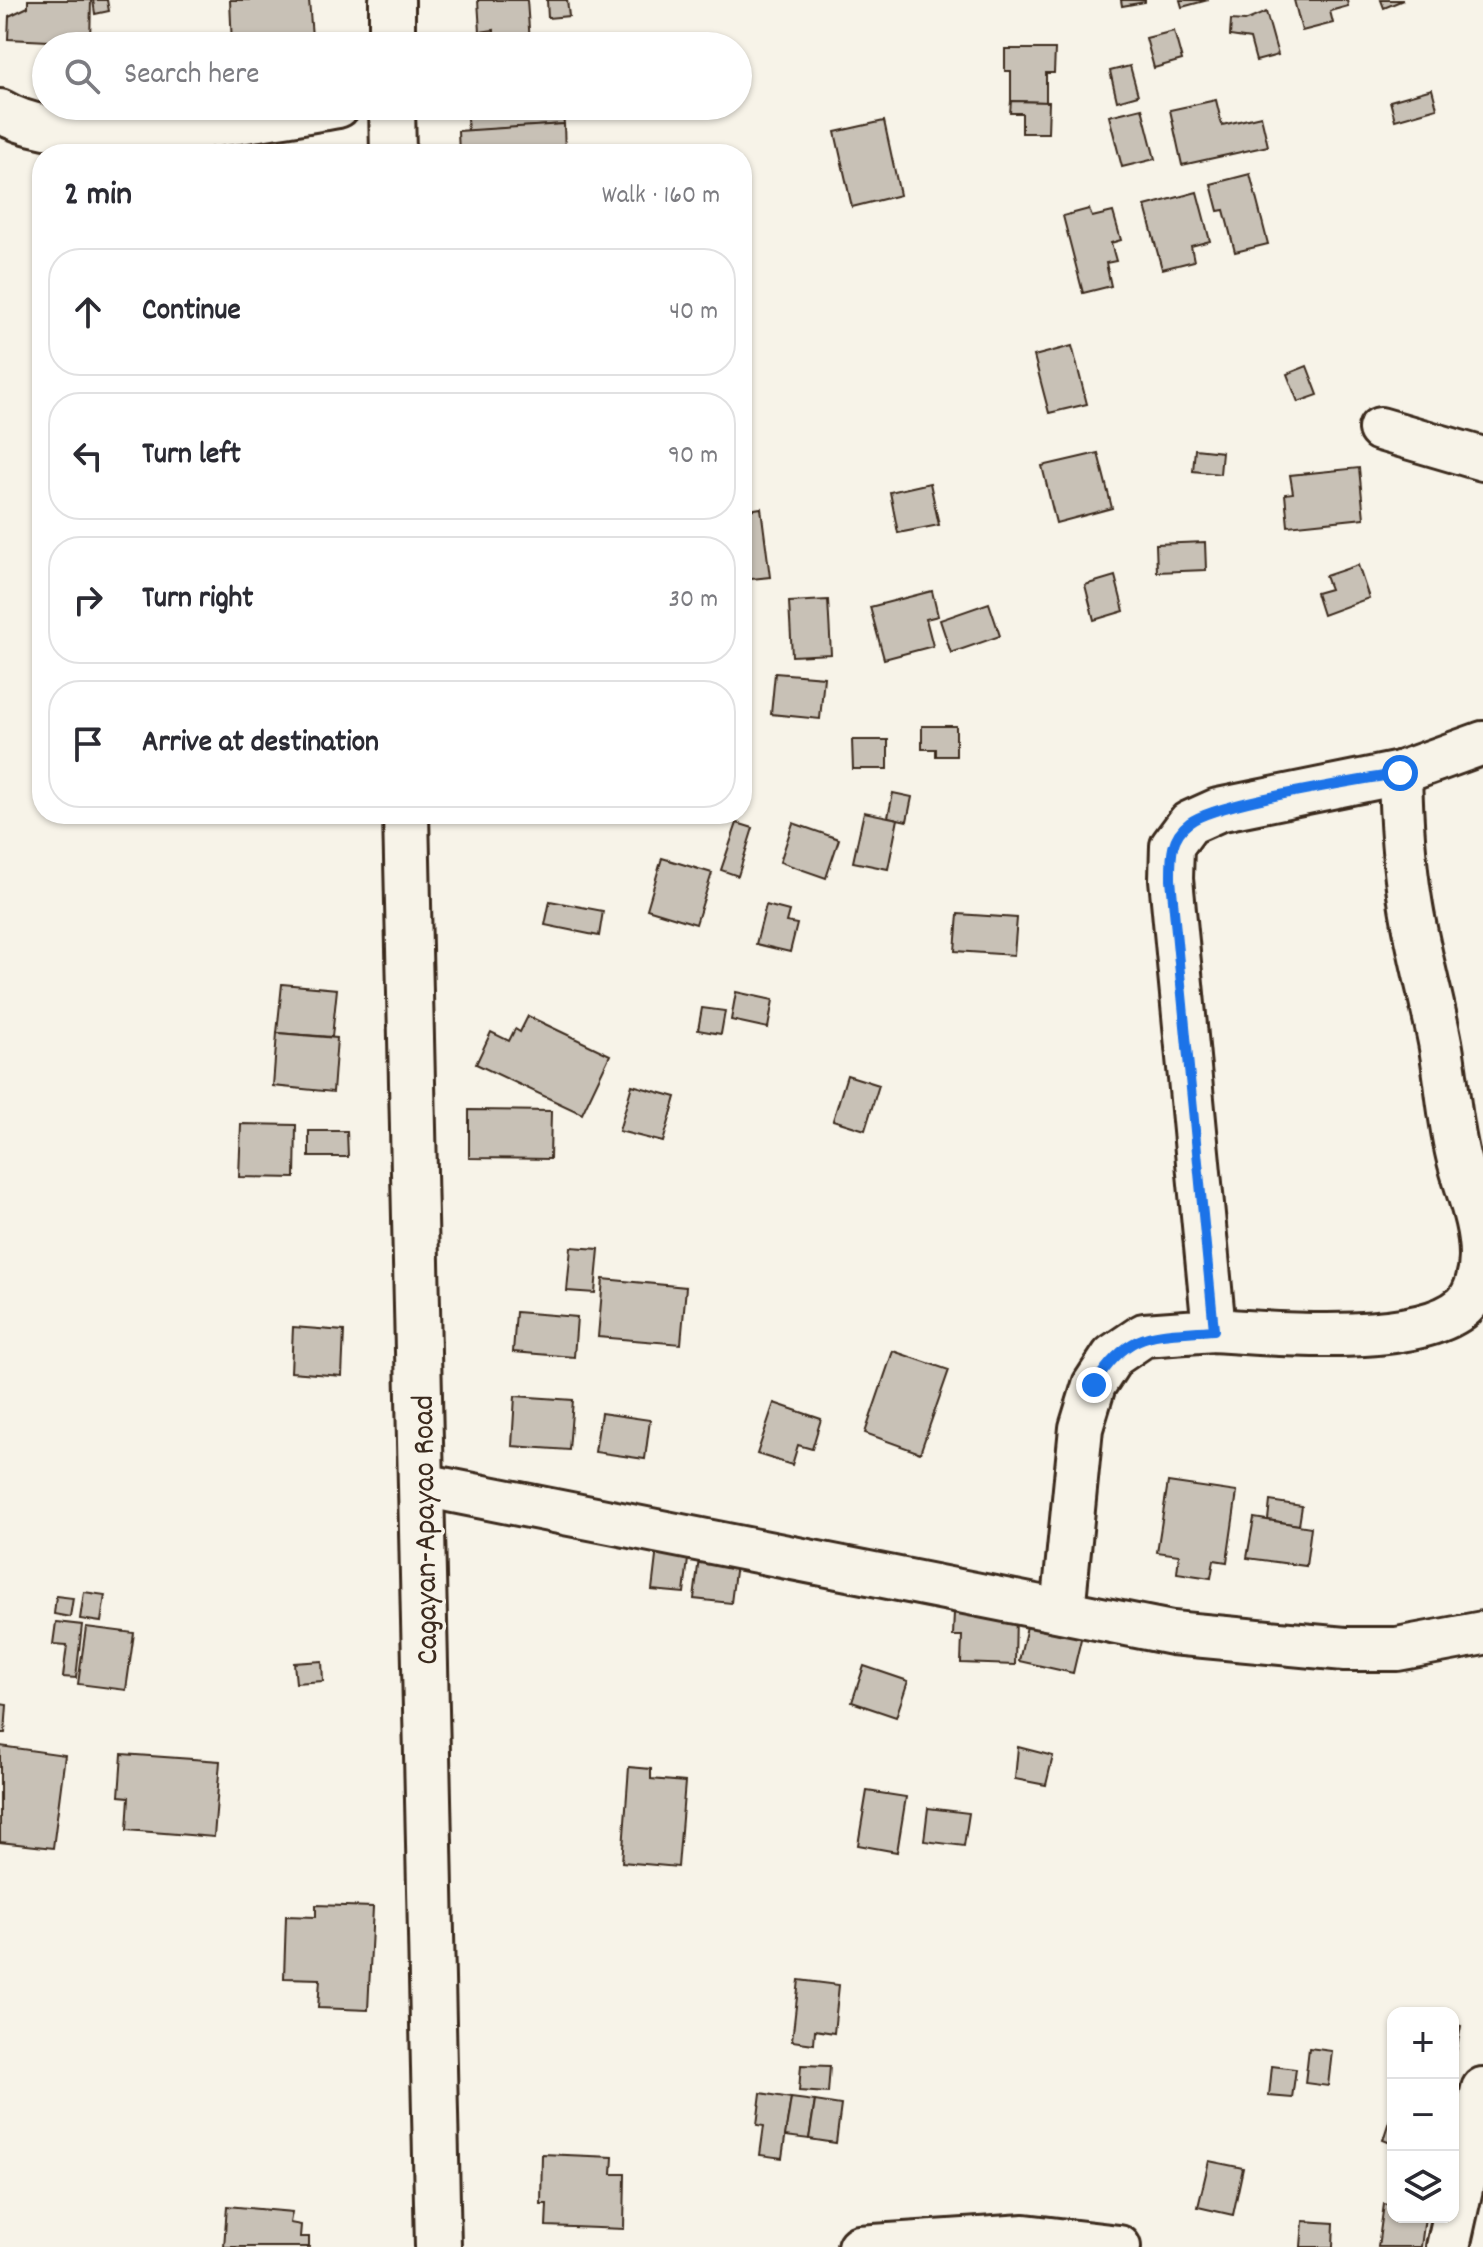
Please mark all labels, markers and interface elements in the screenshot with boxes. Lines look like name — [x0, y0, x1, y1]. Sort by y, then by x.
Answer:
search box — [32, 32, 752, 120]
icon: search — [60, 54, 104, 98]
text: Search here — [124, 55, 260, 98]
text: 2 min — [64, 172, 132, 221]
text: Walk · 160 m — [602, 178, 720, 215]
icon: ahead — [66, 290, 110, 334]
text: Continue — [142, 291, 241, 334]
text: 40 m — [669, 294, 718, 331]
icon: left — [66, 434, 110, 478]
text: Turn left — [142, 435, 241, 478]
text: 90 m — [668, 438, 718, 475]
icon: right — [66, 578, 110, 622]
text: Turn right — [142, 579, 253, 622]
text: 30 m — [668, 582, 718, 619]
icon: arrive — [66, 722, 110, 766]
text: Arrive at destination — [142, 723, 379, 766]
route start — [1382, 755, 1418, 791]
route end — [1076, 1367, 1112, 1403]
street label: Cagayan-Apayao Road — [403, 1394, 453, 1665]
map controls — [1387, 2007, 1459, 2223]
button: + — [1387, 2007, 1459, 2079]
button: − — [1387, 2079, 1459, 2151]
button: layers — [1387, 2151, 1459, 2223]

